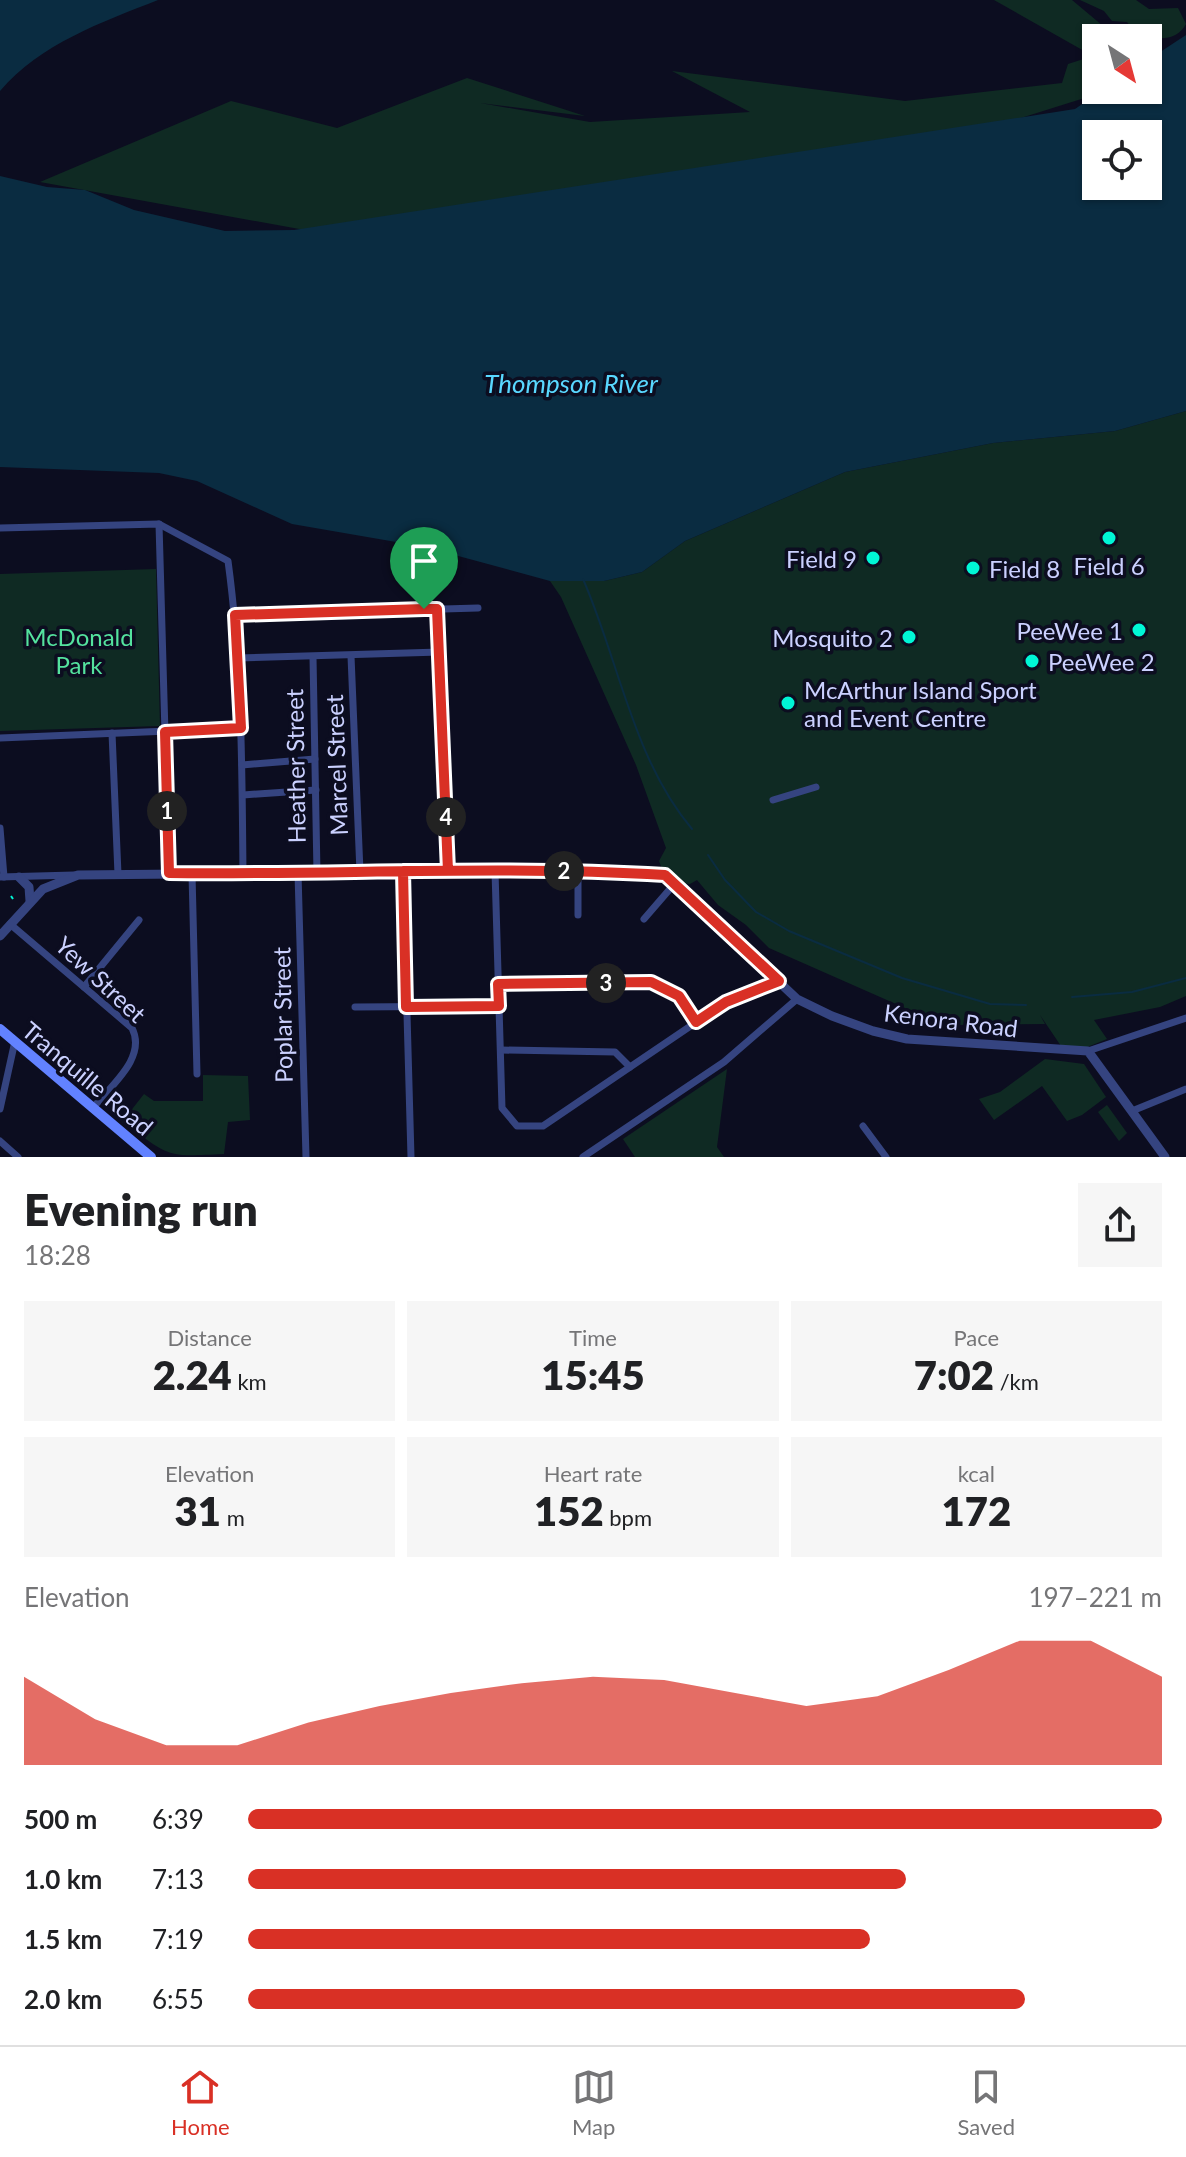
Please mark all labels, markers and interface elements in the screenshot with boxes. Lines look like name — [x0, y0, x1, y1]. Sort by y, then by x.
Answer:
north arrow — [1082, 24, 1162, 104]
map controls — [1082, 24, 1162, 200]
button: locate — [1082, 120, 1162, 200]
water label: Thompson River — [484, 367, 659, 399]
pin — [390, 527, 458, 609]
marker: Field 6 — [1100, 529, 1118, 547]
icon: arrive — [402, 539, 446, 583]
place label: Field 9 — [786, 544, 857, 573]
marker: Field 9 — [864, 549, 882, 567]
place label: Field 6 — [1073, 551, 1145, 580]
place label: Field 8 — [989, 554, 1060, 583]
marker: Field 8 — [964, 559, 982, 577]
place label: PeeWee 1 — [1016, 616, 1123, 645]
marker: PeeWee 1 — [1130, 621, 1148, 639]
park label: McDonald Park — [24, 622, 134, 679]
place label: Mosquito 2 — [772, 623, 893, 652]
marker: Mosquito 2 — [900, 628, 918, 646]
place label: PeeWee 2 — [1048, 647, 1155, 676]
marker: PeeWee 2 — [1023, 652, 1041, 670]
place label: McArthur Island Sport and Event Centre — [804, 675, 1037, 732]
street label: Heather Street — [279, 688, 311, 844]
street label: Marcel Street — [319, 694, 353, 836]
marker: McArthur Island Sport and Event Centre — [779, 694, 797, 712]
pin: 1 — [147, 791, 187, 831]
text: 1 — [161, 797, 173, 824]
pin: 4 — [426, 797, 466, 837]
text: 4 — [440, 803, 452, 830]
pin: 2 — [544, 851, 584, 891]
text: 2 — [558, 857, 570, 884]
street label: Yew Street — [50, 930, 152, 1028]
street label: Poplar Street — [266, 946, 298, 1083]
pin: 3 — [586, 963, 626, 1003]
text: 3 — [600, 969, 612, 996]
street label: Kenora Road — [882, 997, 1020, 1043]
street label: Tranquille Road — [17, 1015, 159, 1141]
text: Evening run — [24, 1183, 258, 1235]
button: share — [1078, 1183, 1162, 1267]
text: 18:28 — [24, 1239, 91, 1271]
text: Distance — [167, 1324, 252, 1351]
text: Time — [569, 1324, 617, 1351]
text: Pace — [953, 1324, 999, 1351]
text: 2.24 — [153, 1351, 232, 1399]
text: 15:45 — [541, 1351, 645, 1399]
text: 7:02 — [914, 1351, 994, 1399]
text: km — [232, 1368, 267, 1395]
text: /km — [994, 1368, 1039, 1395]
text: Elevation — [165, 1460, 254, 1487]
text: Heart rate — [544, 1460, 642, 1487]
text: kcal — [958, 1460, 995, 1487]
text: 31 — [175, 1487, 221, 1535]
text: 152 — [534, 1487, 604, 1535]
text: 172 — [942, 1487, 1011, 1535]
text: m — [221, 1504, 245, 1531]
text: bpm — [604, 1504, 652, 1531]
text: Elevation — [24, 1581, 130, 1613]
text: 197–221 m — [1028, 1581, 1162, 1613]
text: 500 m — [24, 1803, 97, 1835]
text: 6:39 — [152, 1803, 204, 1835]
text: 1.0 km — [24, 1863, 102, 1895]
text: 7:13 — [152, 1863, 204, 1895]
text: 1.5 km — [24, 1923, 102, 1955]
text: 7:19 — [152, 1923, 204, 1955]
text: 2.0 km — [24, 1983, 102, 2015]
text: 6:55 — [152, 1983, 204, 2015]
tab: Home — [171, 2065, 230, 2140]
tab: Map — [572, 2065, 616, 2140]
tab: Saved — [958, 2065, 1015, 2140]

